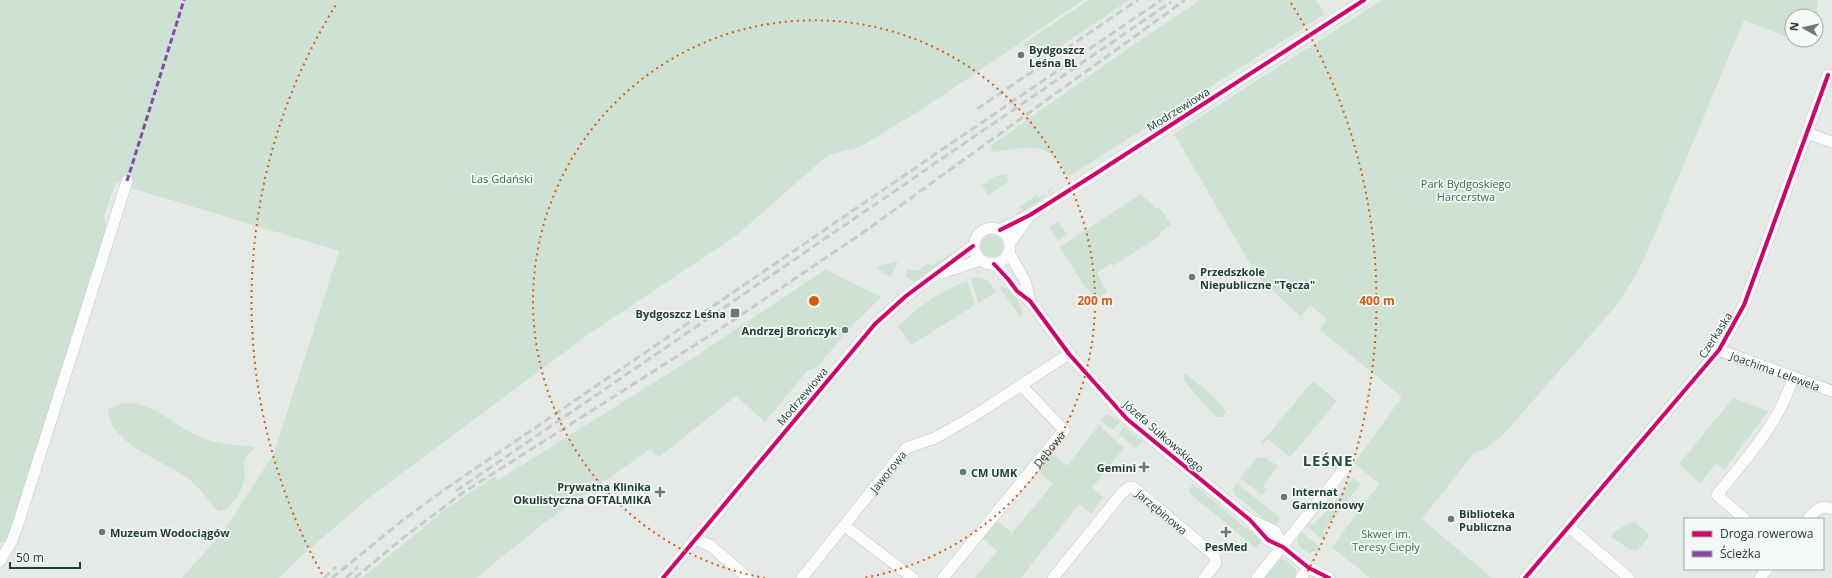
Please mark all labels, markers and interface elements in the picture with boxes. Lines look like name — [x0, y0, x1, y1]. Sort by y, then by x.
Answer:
north arrow — [1784, 8, 1824, 48]
text: N — [1786, 21, 1802, 32]
place label: Bydgoszcz Leśna BL — [1029, 42, 1085, 70]
marker: Bydgoszcz Leśna BL — [1016, 50, 1026, 60]
street label: Modrzewiowa — [1144, 84, 1212, 134]
park label: Las Gdański — [471, 171, 533, 186]
park label: Park Bydgoskiego Harcerstwa — [1421, 176, 1512, 204]
place label: Przedszkole Niepubliczne "Tęcza" — [1200, 264, 1315, 292]
marker: Przedszkole Niepubliczne "Tęcza" — [1187, 272, 1197, 282]
text: 200 m — [1077, 292, 1113, 309]
text: 400 m — [1359, 292, 1395, 309]
centre of rings — [807, 294, 821, 308]
place label: Bydgoszcz Leśna — [636, 306, 726, 321]
marker: Bydgoszcz Leśna — [729, 307, 741, 319]
street label: Czerkaska — [1695, 309, 1735, 361]
place label: Andrzej Brończyk — [742, 323, 837, 338]
marker: Andrzej Brończyk — [840, 325, 850, 335]
street label: Joachima Lelewela — [1728, 347, 1822, 394]
street label: Modrzewiowa — [773, 364, 831, 428]
street label: Józefa Sułkowskiego — [1120, 396, 1208, 476]
street label: Dębowa — [1030, 428, 1068, 470]
street label: Jaworowa — [865, 447, 909, 496]
district label: LEŚNE — [1303, 450, 1353, 470]
place label: Gemini — [1097, 460, 1136, 475]
marker: Gemini — [1139, 462, 1149, 472]
place label: CM UMK — [971, 465, 1018, 480]
marker: CM UMK — [958, 467, 968, 477]
place label: Prywatna Klinika Okulistyczna OFTALMIKA — [513, 479, 651, 507]
place label: Internat Garnizonowy — [1292, 484, 1365, 512]
street label: Jarzębinowa — [1133, 485, 1191, 537]
marker: Prywatna Klinika Okulistyczna OFTALMIKA — [654, 486, 666, 498]
marker: Internat Garnizonowy — [1279, 492, 1289, 502]
place label: Biblioteka Publiczna — [1459, 506, 1515, 534]
marker: Biblioteka Publiczna — [1446, 514, 1456, 524]
legend — [1684, 518, 1824, 570]
place label: Muzeum Wodociągów — [110, 525, 230, 540]
text: Droga rowerowa — [1720, 525, 1813, 542]
marker: PesMed — [1220, 526, 1232, 538]
park label: Skwer im. Teresy Ciepły — [1352, 526, 1420, 554]
marker: Muzeum Wodociągów — [97, 527, 107, 537]
place label: PesMed — [1205, 539, 1247, 554]
scale bar — [10, 544, 80, 570]
text: Ścieżka — [1720, 545, 1761, 562]
text: 50 m — [16, 549, 44, 566]

